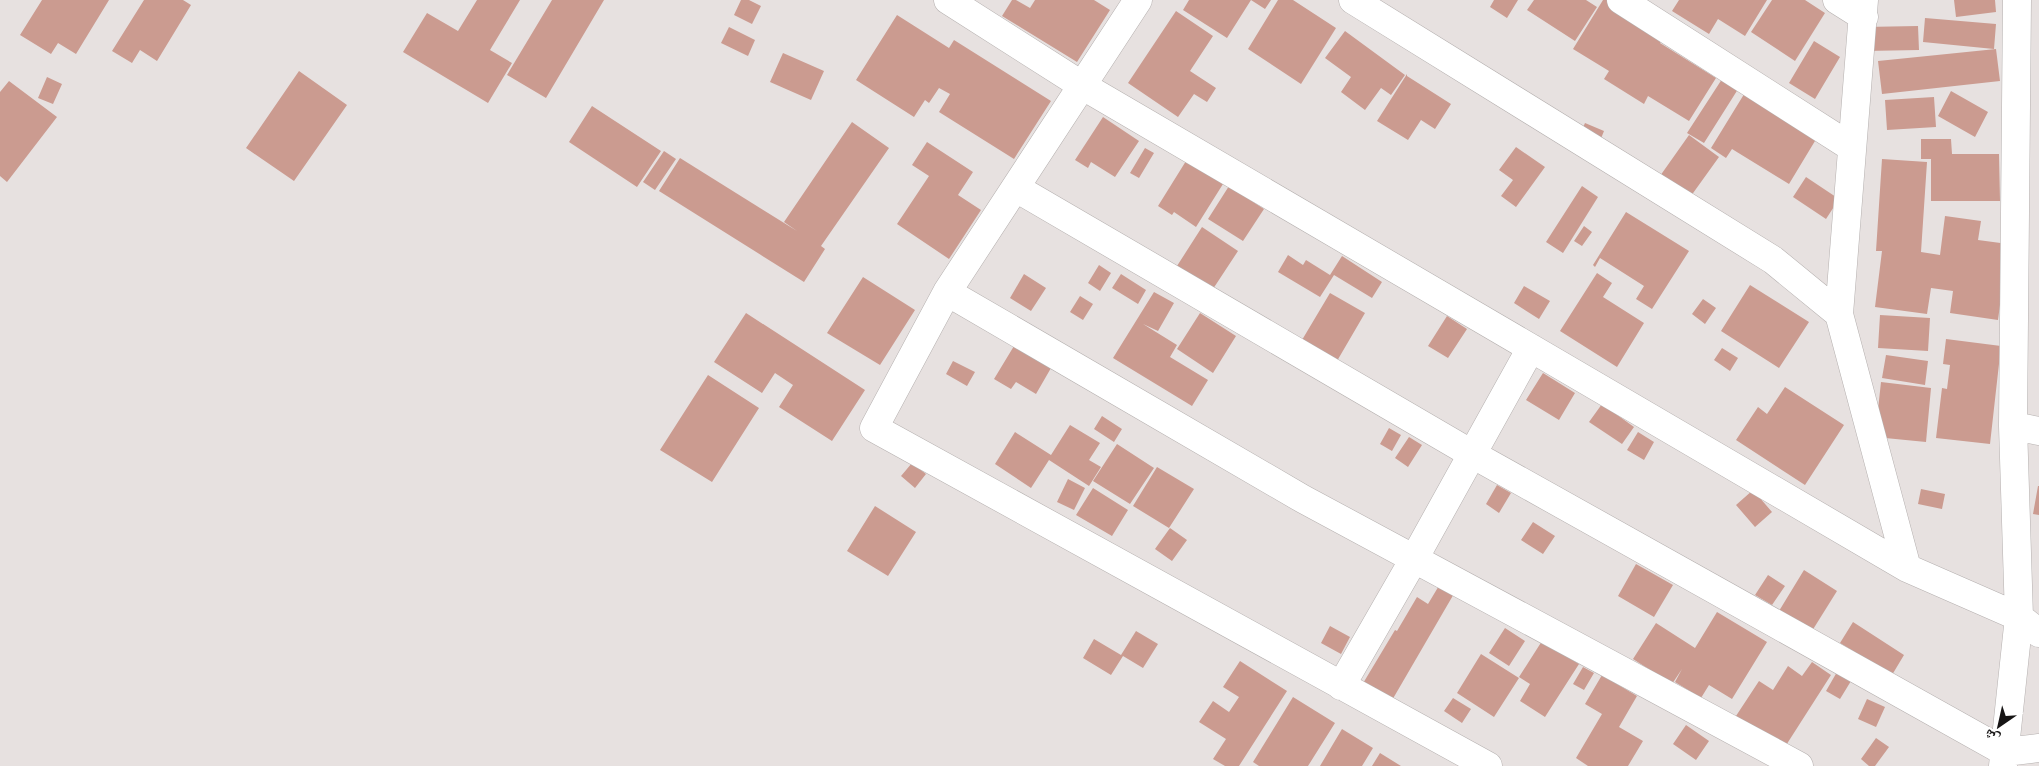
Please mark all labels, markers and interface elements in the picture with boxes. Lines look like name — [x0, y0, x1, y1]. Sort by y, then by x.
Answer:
north arrow — [1974, 701, 2024, 751]
text: ش — [1980, 725, 2003, 749]

